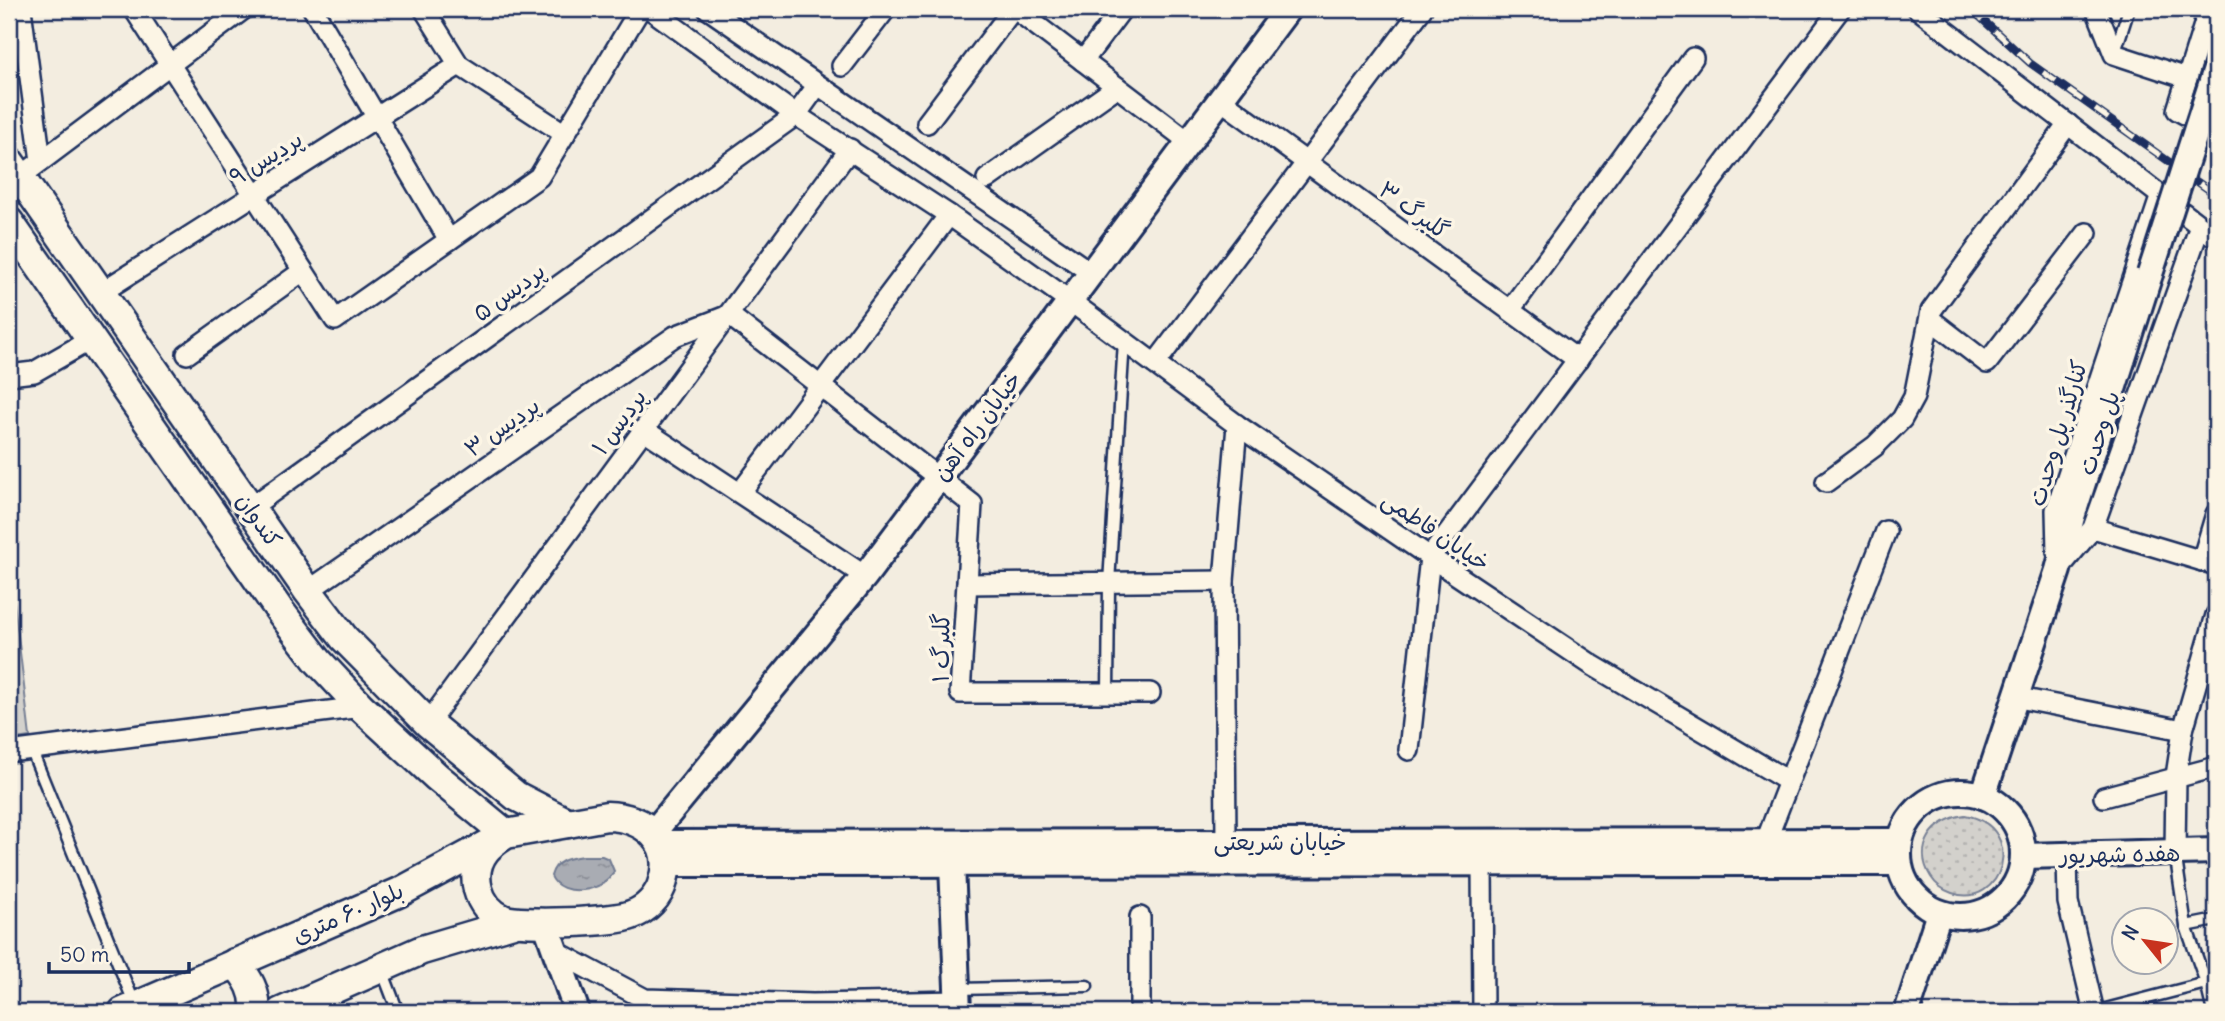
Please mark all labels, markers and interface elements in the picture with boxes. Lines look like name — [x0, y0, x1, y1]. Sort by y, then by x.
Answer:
street label: پردیس ۹ — [224, 124, 308, 192]
street label: گلبرگ ۳ — [1373, 174, 1455, 245]
street label: پردیس ۵ — [467, 256, 551, 328]
street label: کنارگذر پل وحدت — [2022, 356, 2094, 510]
street label: خیابان راه آهن — [926, 365, 1027, 486]
street label: پردیس ۱ — [585, 383, 653, 461]
street label: پل وحدت — [2071, 387, 2127, 479]
street label: پردیس ۳ — [459, 390, 545, 464]
street label: خیابان فاطمی — [1376, 484, 1496, 578]
street label: کندوان — [230, 487, 289, 553]
street label: گلبرگ ۱ — [925, 613, 956, 683]
street label: خیابان شریعتی — [1214, 827, 1347, 857]
street label: هفده شهریور — [2057, 838, 2181, 869]
street label: بلوار ۶۰ متری — [288, 875, 408, 950]
north arrow — [2110, 906, 2180, 976]
text: N — [2117, 921, 2144, 944]
scale bar — [49, 930, 189, 974]
text: 50 m — [60, 941, 109, 968]

